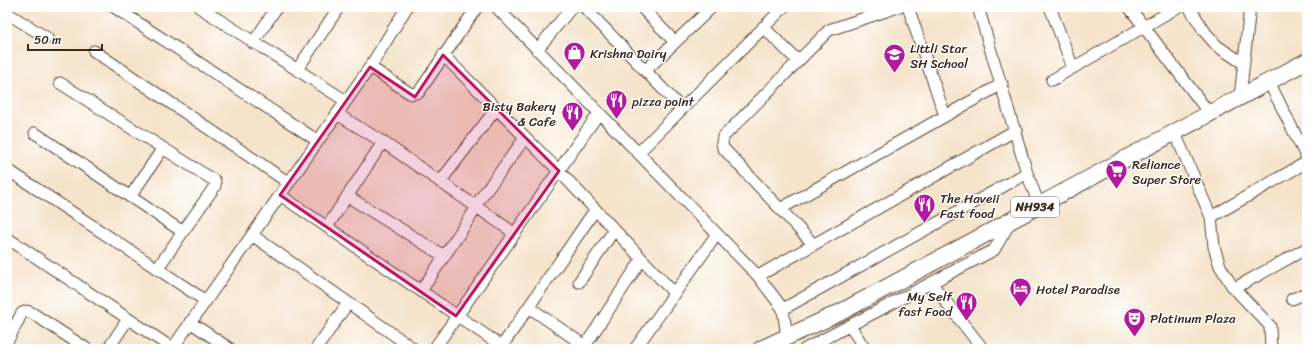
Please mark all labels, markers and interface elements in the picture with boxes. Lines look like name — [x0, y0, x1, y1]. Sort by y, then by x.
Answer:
scale bar — [28, 26, 102, 52]
text: 50 m — [34, 29, 61, 51]
place label: Littli Star SH School — [910, 37, 968, 75]
shop icon: Krishna Dairy — [561, 40, 587, 73]
place label: Krishna Dairy — [590, 42, 667, 65]
school or university icon: Littli Star SH School — [882, 42, 908, 75]
restaurant icon: pizza point — [603, 88, 629, 121]
place label: pizza point — [631, 90, 695, 113]
place label: Bisty Bakery & Cafe — [482, 95, 556, 133]
restaurant icon: Bisty Bakery & Cafe — [559, 100, 585, 133]
place label: Reliance Super Store — [1132, 153, 1202, 191]
supermarket icon: Reliance Super Store — [1103, 158, 1129, 191]
place label: The Haveii Fast food — [940, 187, 1000, 225]
restaurant icon: The Haveii Fast food — [911, 192, 937, 225]
road number: NH934 — [1011, 197, 1059, 217]
hotel icon: Hotel Paradise — [1008, 276, 1034, 309]
place label: Hotel Paradise — [1036, 278, 1120, 301]
place label: My Self fast Food — [898, 285, 953, 323]
restaurant icon: My Self fast Food — [954, 290, 980, 323]
theatre icon: Platinum Plaza — [1121, 305, 1147, 338]
place label: Platinum Plaza — [1150, 307, 1236, 330]

